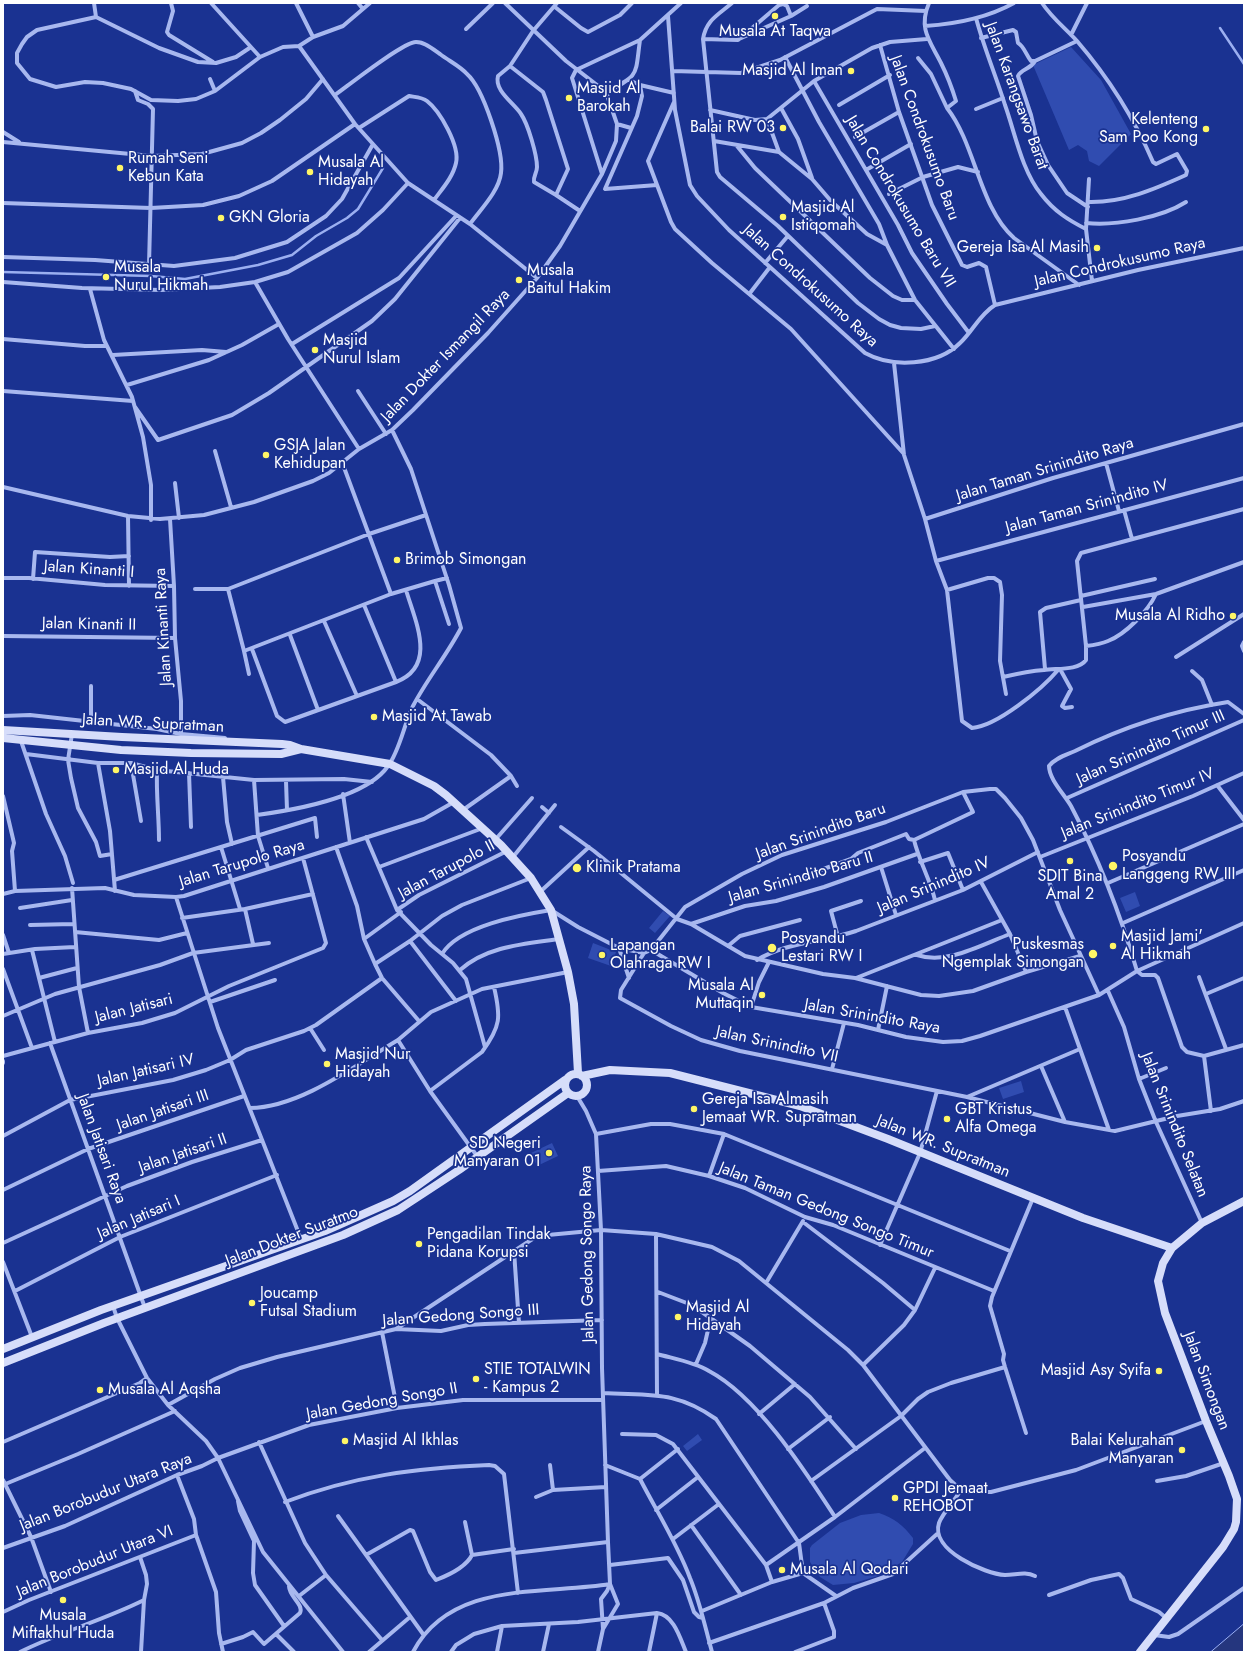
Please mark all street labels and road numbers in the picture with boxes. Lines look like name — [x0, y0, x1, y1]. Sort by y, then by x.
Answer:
street label: Jalan Karangsawo Barat — [980, 20, 1052, 172]
street label: Jalan Condrokusumo Baru — [885, 53, 963, 223]
street label: Jalan Condrokusumo Baru VII — [841, 113, 959, 291]
street label: Jalan Condrokusumo Raya — [739, 220, 881, 352]
street label: Jalan Condrokusumo Raya — [1033, 234, 1207, 292]
street label: Jalan Dokter Ismangil Raya — [378, 286, 514, 426]
street label: Jalan Taman Srinindito Raya — [954, 434, 1136, 506]
street label: Jalan Taman Srinindito IV — [1004, 476, 1170, 538]
street label: Jalan Kinanti I — [43, 557, 135, 583]
street label: Jalan Kinanti Raya — [151, 568, 177, 686]
street label: Jalan Kinanti II — [42, 615, 136, 635]
street label: Jalan Srinindito Timur III — [1074, 707, 1228, 789]
street label: Jalan WR. Supratman — [81, 711, 225, 737]
street label: Jalan Srinindito Timur IV — [1059, 764, 1217, 844]
street label: Jalan Srinindito Baru — [754, 800, 888, 864]
street label: Jalan Tarupolo Raya — [177, 836, 307, 892]
street label: Jalan Tarupolo II — [395, 837, 499, 903]
street label: Jalan Srinindito Baru II — [727, 848, 875, 908]
street label: Jalan Srinindito IV — [875, 854, 993, 918]
street label: Jalan Jatisari — [93, 990, 175, 1028]
street label: Jalan Srinindito Raya — [803, 996, 941, 1038]
street label: Jalan Srinindito VII — [714, 1023, 840, 1067]
street label: Jalan Srinindito Selatan — [1136, 1050, 1212, 1200]
street label: Jalan Jatisari IV — [96, 1051, 196, 1091]
street label: Jalan Jatisari III — [114, 1086, 212, 1136]
street label: Jalan Jatisari Raya — [72, 1091, 130, 1207]
street label: Jalan WR. Supratman — [873, 1111, 1013, 1183]
street label: Jalan Jatisari II — [136, 1130, 230, 1178]
street label: Jalan Taman Gedong Songo Timur — [716, 1159, 936, 1263]
street label: Jalan Gedong Songo Raya — [577, 1165, 599, 1343]
street label: Jalan Jatisari I — [95, 1192, 183, 1244]
street label: Jalan Dokter Suratmo — [223, 1203, 361, 1271]
street label: Jalan Gedong Songo III — [382, 1301, 540, 1331]
street label: Jalan Simongan — [1178, 1329, 1234, 1433]
street label: Jalan Gedong Songo II — [305, 1379, 459, 1425]
street label: Jalan Borobudur Utara Raya — [17, 1450, 195, 1536]
street label: Jalan Borobudur Utara VI — [14, 1522, 176, 1602]

